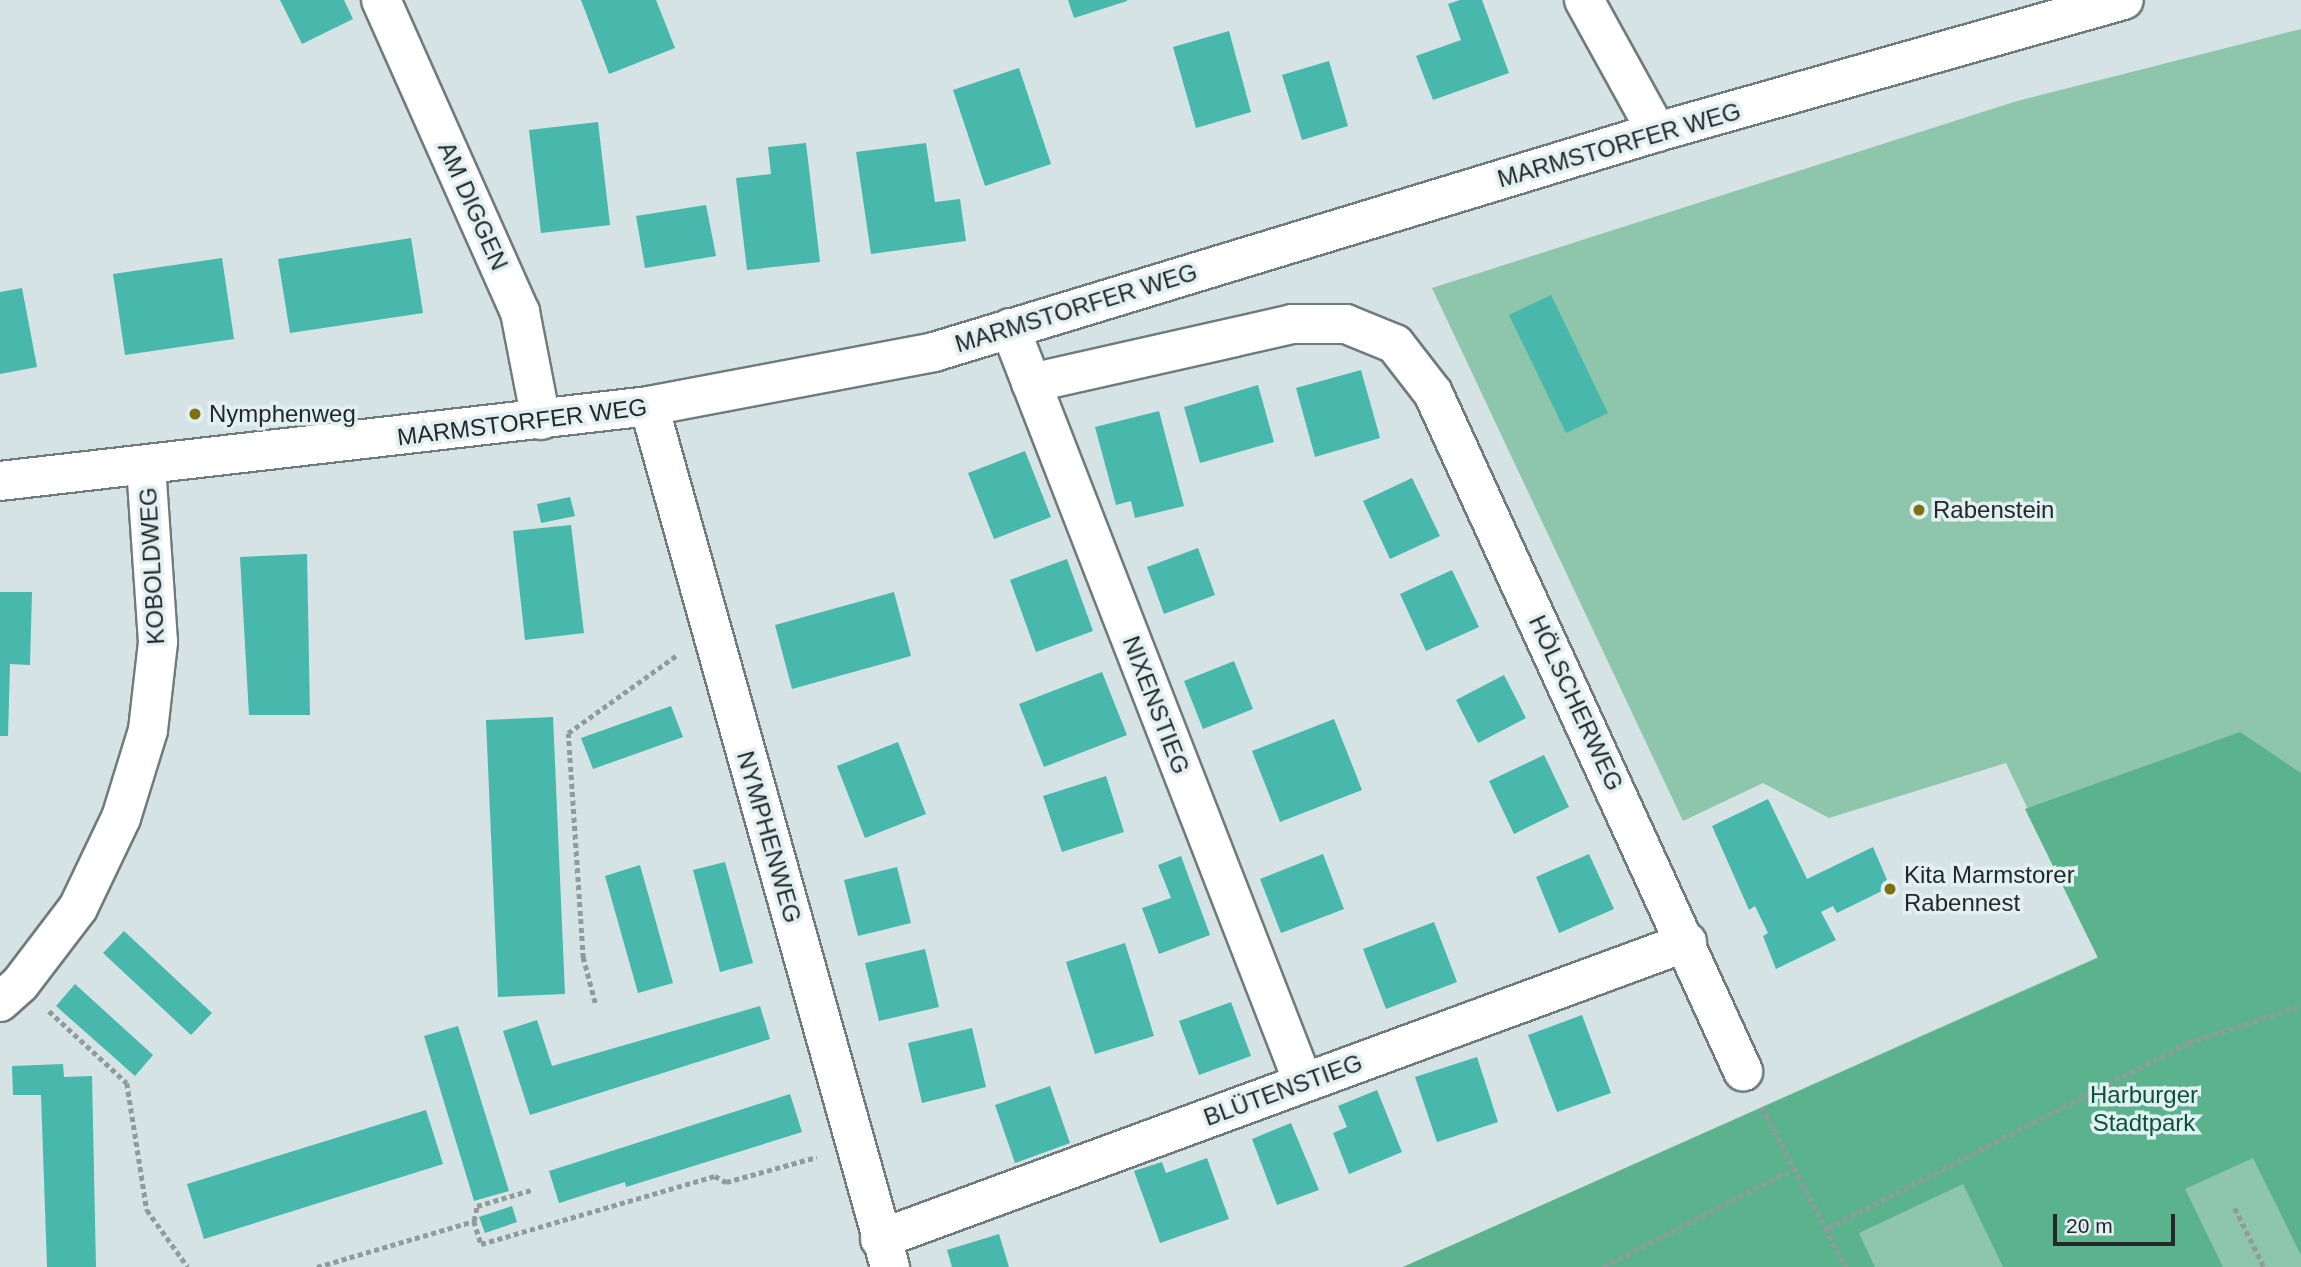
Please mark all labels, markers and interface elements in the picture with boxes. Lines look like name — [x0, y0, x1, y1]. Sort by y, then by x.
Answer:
street label: MARMSTORFER WEG — [1494, 96, 1744, 194]
street label: AM DIGGEN — [432, 137, 514, 275]
street label: MARMSTORFER WEG — [952, 257, 1200, 359]
street label: MARMSTORFER WEG — [395, 392, 649, 452]
place label: Nymphenweg — [209, 400, 356, 428]
marker: Nymphenweg — [187, 406, 203, 422]
street label: KOBOLDWEG — [134, 487, 170, 645]
place label: Rabenstein — [1933, 496, 2054, 524]
marker: Rabenstein — [1911, 502, 1927, 518]
street label: HÖLSCHERWEG — [1523, 611, 1629, 795]
street label: NIXENSTIEG — [1117, 632, 1195, 778]
street label: NYMPHENWEG — [731, 748, 807, 926]
place label: Kita Marmstorer Rabennest — [1904, 861, 2075, 917]
marker: Kita Marmstorer Rabennest — [1882, 881, 1898, 897]
street label: BLÜTENSTIEG — [1200, 1048, 1366, 1132]
park label: Harburger Stadtpark — [2090, 1081, 2198, 1137]
scale bar — [2056, 1200, 2178, 1244]
text: 20 m — [2066, 1214, 2113, 1237]

